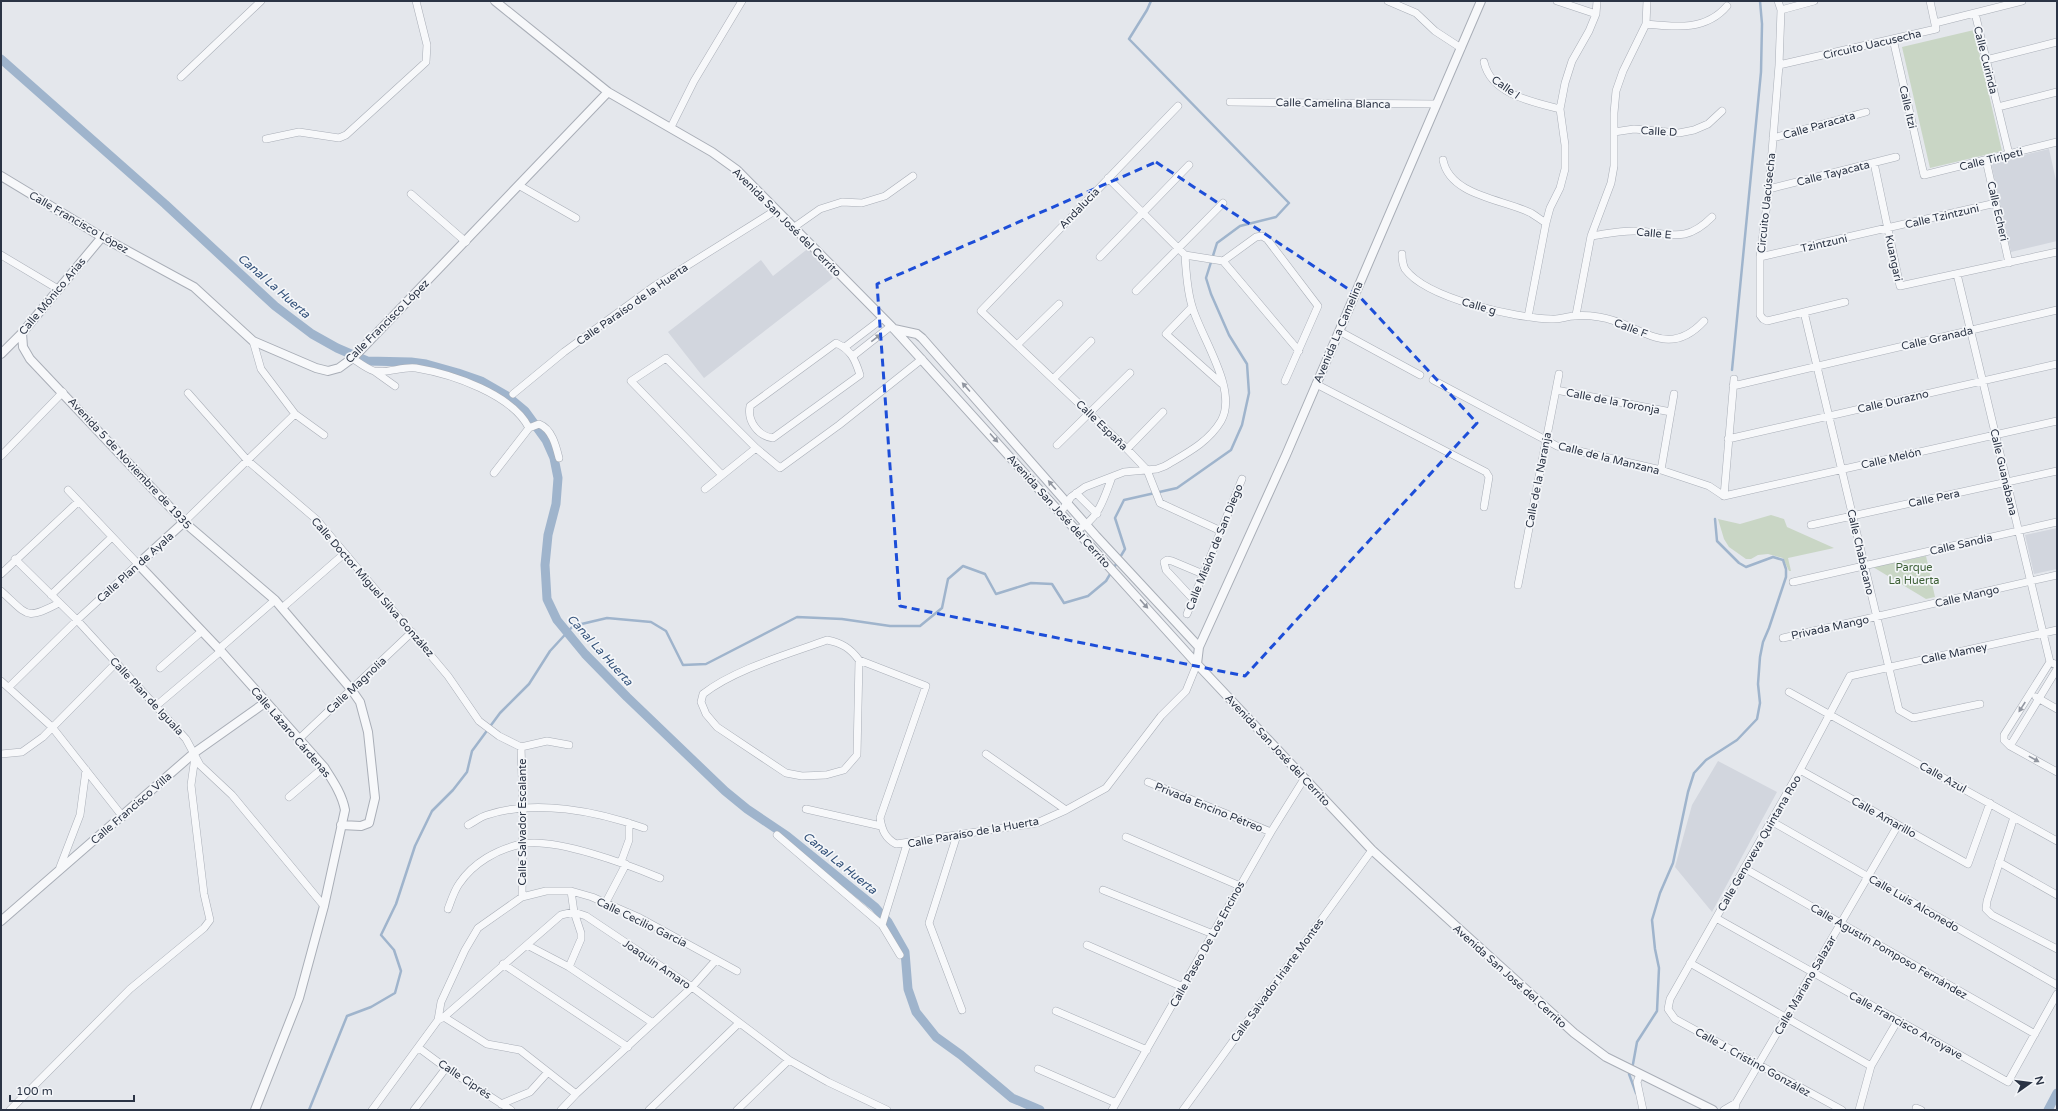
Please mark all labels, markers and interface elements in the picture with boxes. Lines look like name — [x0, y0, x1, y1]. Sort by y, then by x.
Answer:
street label: Calle Curinda — [1971, 25, 2000, 95]
street label: Circuito Uacusecha — [1822, 27, 1923, 62]
street label: Calle I — [1489, 73, 1522, 102]
street label: Calle Itzi — [1896, 84, 1919, 130]
street label: Calle Camelina Blanca — [1275, 96, 1391, 111]
street label: Calle Paracata — [1782, 109, 1857, 142]
street label: Calle D — [1640, 124, 1678, 139]
street label: Calle Tiripeti — [1958, 145, 2024, 174]
street label: Circuito Uacúsecha — [1755, 152, 1778, 254]
street label: Calle Tayacata — [1795, 158, 1871, 189]
street label: Avenida San José del Cerrito — [730, 165, 844, 280]
street label: Calle Echeri — [1984, 180, 2011, 242]
street label: Andalucia — [1057, 185, 1102, 232]
street label: Calle Francisco López — [27, 189, 131, 257]
street label: Calle Tzintzuni — [1904, 202, 1980, 231]
street label: Calle E — [1636, 225, 1672, 242]
street label: Tzintzuni — [1800, 232, 1849, 255]
street label: Kuangari — [1882, 234, 1905, 282]
water label: Canal La Huerta — [235, 251, 313, 321]
street label: Calle Mónico Arias — [16, 255, 89, 338]
street label: Calle Paraíso de la Huerta — [574, 261, 691, 348]
street label: Calle Francisco López — [343, 277, 432, 366]
street label: Avenida La Camelina — [1311, 279, 1366, 385]
street label: Calle g — [1460, 295, 1498, 318]
street label: Calle F — [1612, 316, 1650, 341]
street label: Calle Granada — [1900, 324, 1974, 353]
one-way arrow — [870, 334, 881, 342]
one-way arrow — [962, 382, 971, 392]
street label: Calle de la Toronja — [1565, 386, 1661, 417]
street label: Calle Durazno — [1856, 387, 1930, 416]
street label: Avenida 5 de Noviembre de 1935 — [65, 395, 194, 532]
street label: Calle España — [1073, 398, 1130, 453]
street label: Calle Guanábana — [1987, 428, 2020, 517]
street label: Calle de la Naranja — [1523, 431, 1554, 529]
one-way arrow — [989, 433, 998, 444]
street label: Calle de la Manzana — [1557, 440, 1661, 477]
street label: Calle Melón — [1860, 445, 1922, 472]
street label: Avenida San José del Cerrito — [1004, 452, 1113, 571]
one-way arrow — [1047, 480, 1056, 490]
street label: Calle Misión de San Diego — [1183, 482, 1246, 612]
street label: Calle Pera — [1907, 487, 1961, 510]
street label: Calle Chabacano — [1844, 508, 1877, 596]
street label: Calle Doctor Miguel Silva González — [309, 515, 437, 660]
street label: Calle Plan de Ayala — [94, 529, 176, 605]
street label: Calle Sandía — [1929, 531, 1994, 558]
park label: Parque La Huerta — [1888, 561, 1940, 587]
street label: Calle Mango — [1934, 583, 2001, 610]
one-way arrow — [1139, 599, 1148, 609]
water label: Canal La Huerta — [564, 612, 636, 689]
street label: Privada Mango — [1790, 613, 1871, 642]
street label: Calle Mamey — [1920, 640, 1988, 667]
street label: Calle Magnolia — [324, 654, 389, 716]
street label: Calle Plan de Iguala — [107, 655, 186, 738]
street label: Calle Lázaro Cárdenas — [248, 685, 333, 780]
street label: Avenida San José del Cerrito — [1222, 692, 1333, 809]
one-way arrow — [2019, 701, 2026, 713]
one-way arrow — [2028, 756, 2039, 763]
street label: Calle Salvador Escalante — [516, 759, 529, 885]
street label: Calle Azul — [1917, 759, 1968, 796]
street label: Calle Francisco Villa — [88, 770, 174, 847]
street label: Calle Genoveva Quintana Roo — [1715, 773, 1804, 914]
street label: Privada Encino Pétreo — [1153, 780, 1265, 835]
street label: Calle Amarillo — [1849, 794, 1919, 841]
street label: Calle Paraíso de la Huerta — [906, 815, 1040, 850]
water label: Canal La Huerta — [800, 829, 880, 897]
street label: Calle Luis Alconedo — [1866, 872, 1962, 935]
street label: Calle Paseo De Los Encinos — [1167, 879, 1248, 1009]
street label: Calle Cecilio García — [594, 895, 689, 950]
street label: Calle Agustín Pomposo Fernández — [1808, 901, 1970, 1002]
street label: Calle Salvador Iriarte Montes — [1228, 916, 1327, 1045]
street label: Avenida San José del Cerrito — [1450, 922, 1569, 1031]
street label: Calle Mariano Salazar — [1772, 933, 1840, 1037]
street label: Joaquín Amaro — [620, 937, 693, 992]
street label: Calle Francisco Arroyave — [1847, 989, 1965, 1062]
street label: Calle J. Cristino González — [1693, 1025, 1813, 1100]
street label: Calle Ciprés — [436, 1057, 494, 1102]
north arrow — [2010, 1063, 2050, 1103]
text: N — [2032, 1075, 2047, 1087]
scale bar — [10, 1077, 134, 1103]
text: 100 m — [16, 1084, 53, 1098]

